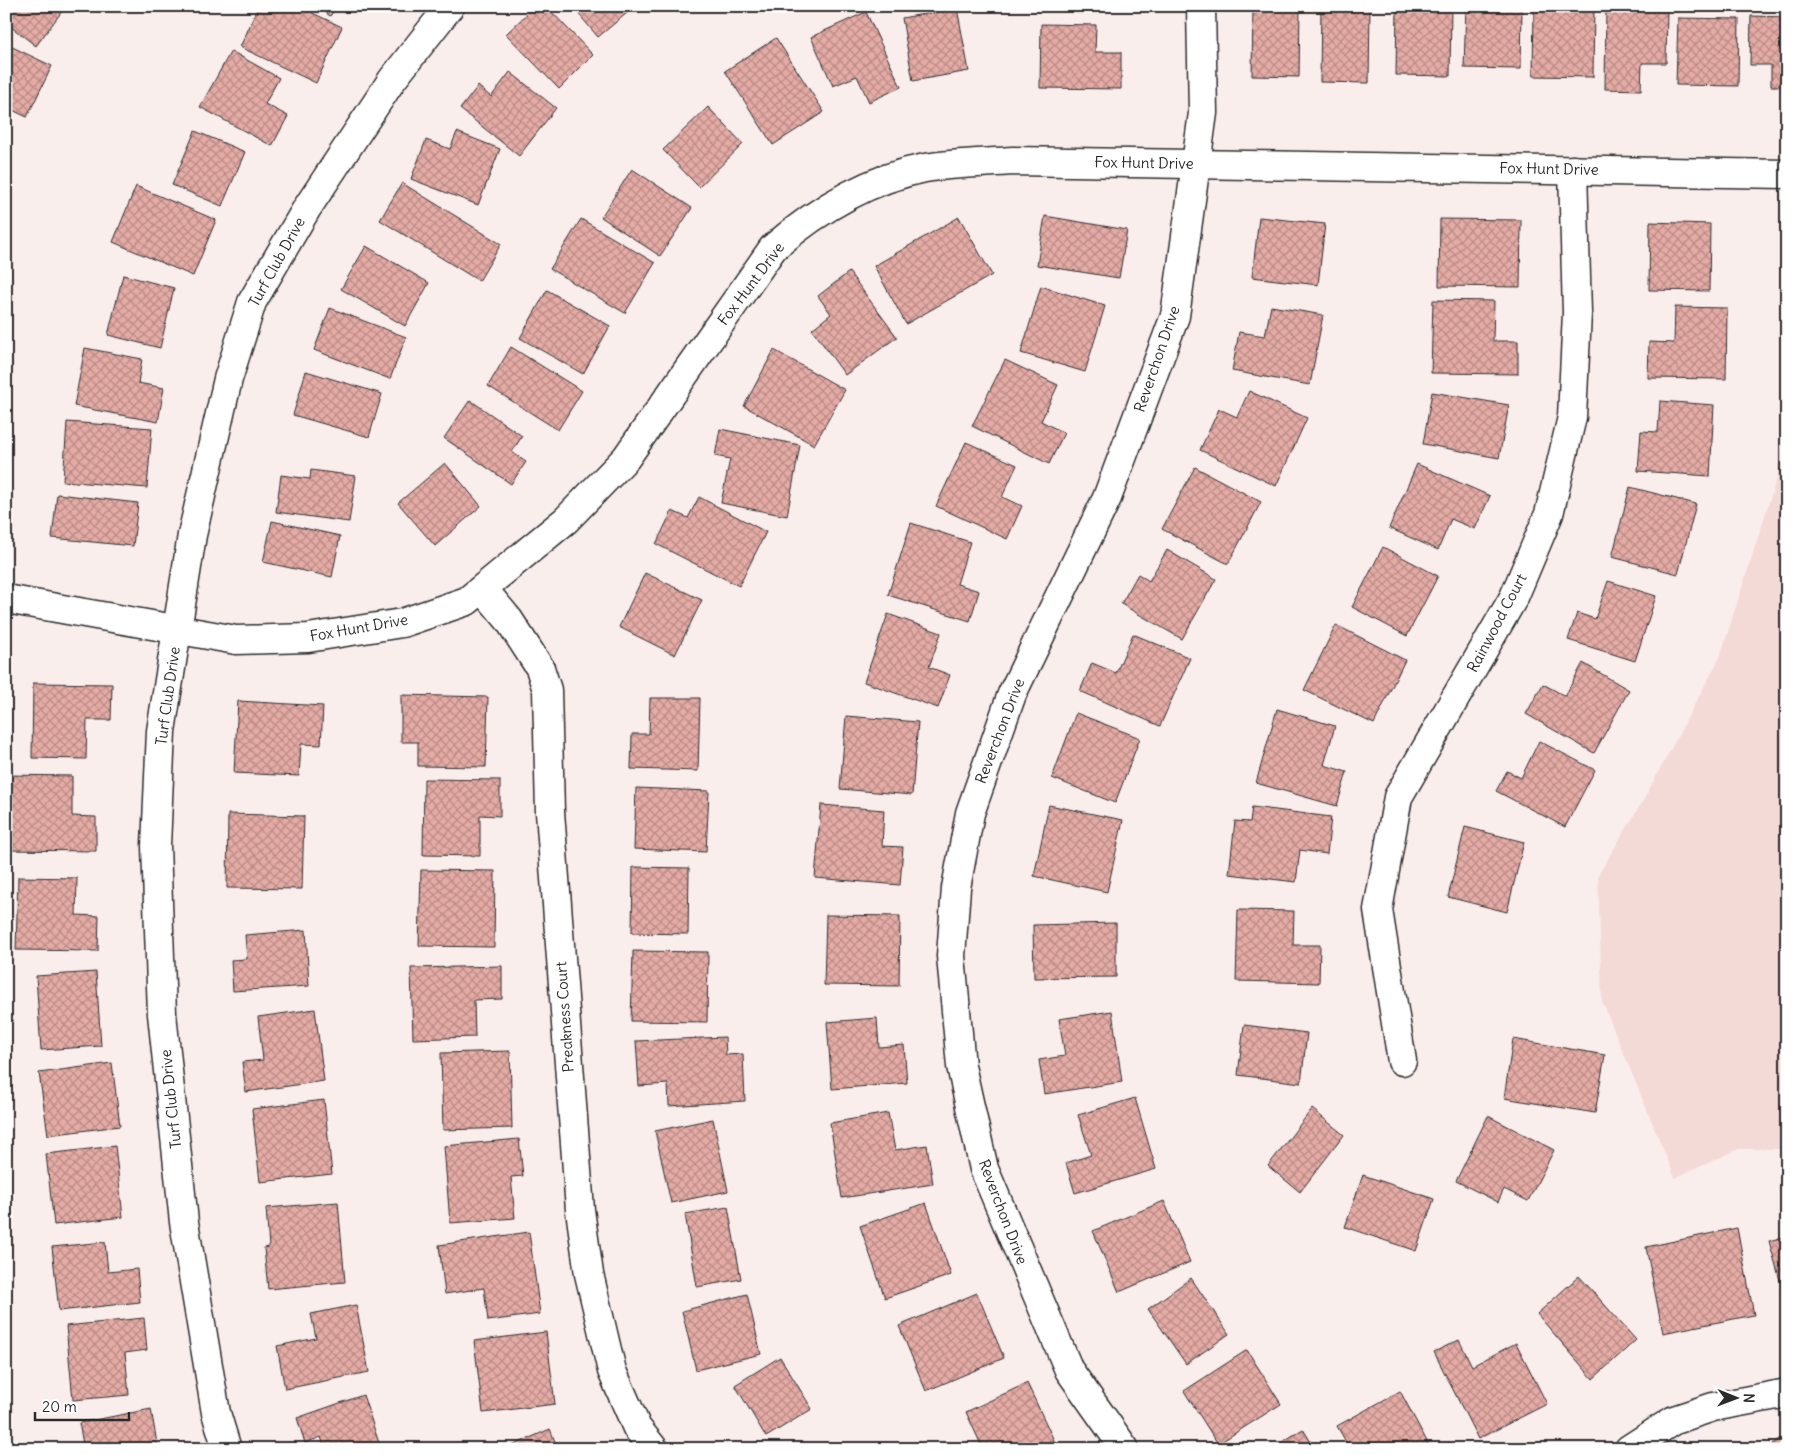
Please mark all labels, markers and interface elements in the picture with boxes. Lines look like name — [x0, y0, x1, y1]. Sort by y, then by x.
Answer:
street label: Fox Hunt Drive — [1094, 152, 1194, 173]
street label: Fox Hunt Drive — [1499, 158, 1599, 179]
street label: Turf Club Drive — [244, 214, 309, 310]
street label: Fox Hunt Drive — [713, 238, 788, 329]
street label: Reverchon Drive — [1129, 303, 1184, 414]
street label: Rainwood Court — [1463, 570, 1531, 675]
street label: Fox Hunt Drive — [308, 610, 409, 645]
street label: Turf Club Drive — [151, 645, 184, 747]
street label: Reverchon Drive — [971, 676, 1028, 786]
street label: Preakness Court — [551, 961, 578, 1073]
street label: Turf Club Drive — [156, 1049, 185, 1150]
street label: Reverchon Drive — [975, 1157, 1032, 1267]
north arrow — [1710, 1372, 1760, 1422]
scale bar — [35, 1390, 129, 1422]
text: N — [1740, 1393, 1758, 1403]
text: 20 m — [42, 1397, 77, 1416]

